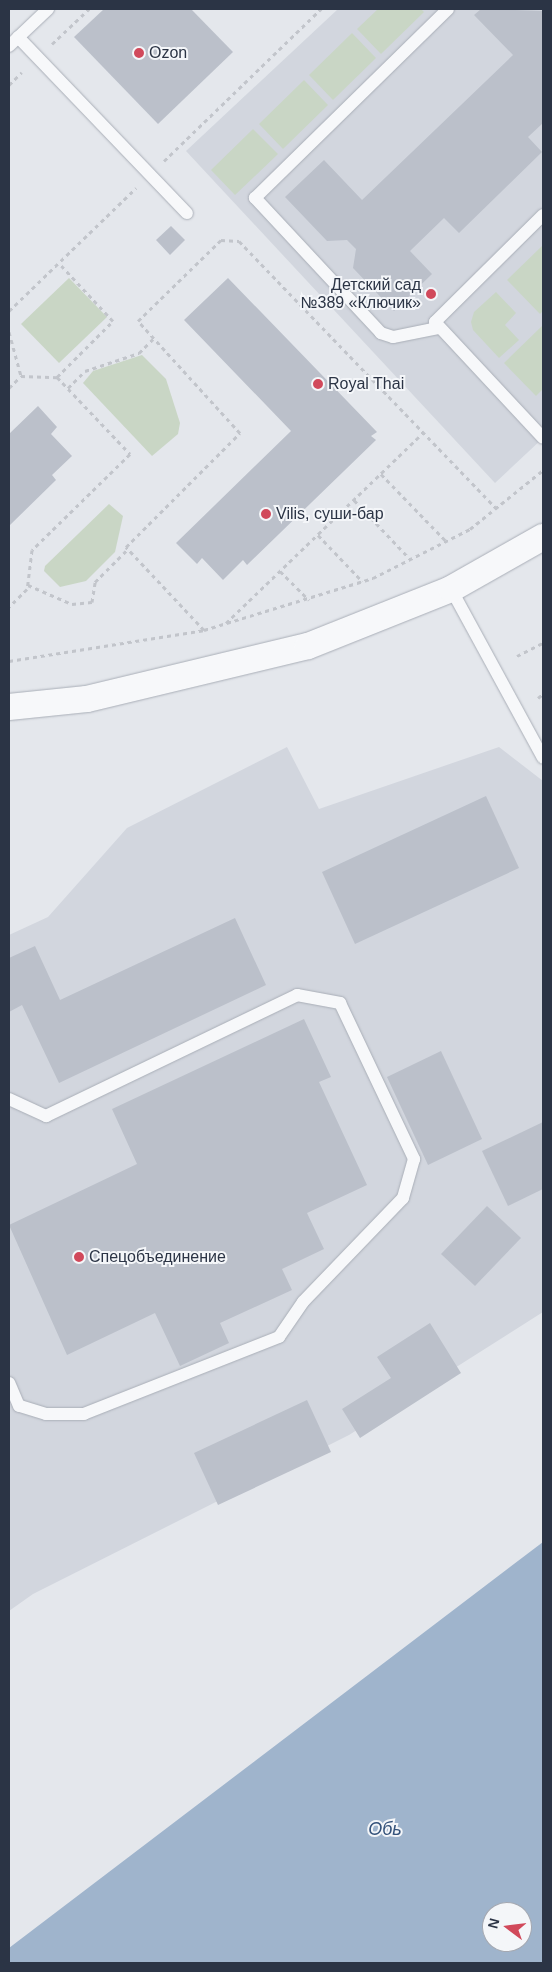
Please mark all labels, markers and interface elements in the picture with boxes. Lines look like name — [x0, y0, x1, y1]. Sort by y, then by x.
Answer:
place label: Ozon — [149, 43, 187, 63]
marker: Ozon — [133, 47, 145, 59]
place label: Детский сад №389 «Ключик» — [300, 275, 421, 313]
marker: Детский сад №389 «Ключик» — [425, 288, 437, 300]
place label: Royal Thai — [328, 374, 404, 394]
marker: Royal Thai — [312, 378, 324, 390]
place label: Vilis, суши-бар — [276, 504, 384, 524]
marker: Vilis, суши-бар — [260, 508, 272, 520]
place label: Спецобъединение — [89, 1247, 226, 1267]
marker: Спецобъединение — [73, 1251, 85, 1263]
water label: Обь — [368, 1818, 402, 1840]
north arrow — [482, 1902, 532, 1952]
text: N — [484, 1916, 503, 1930]

